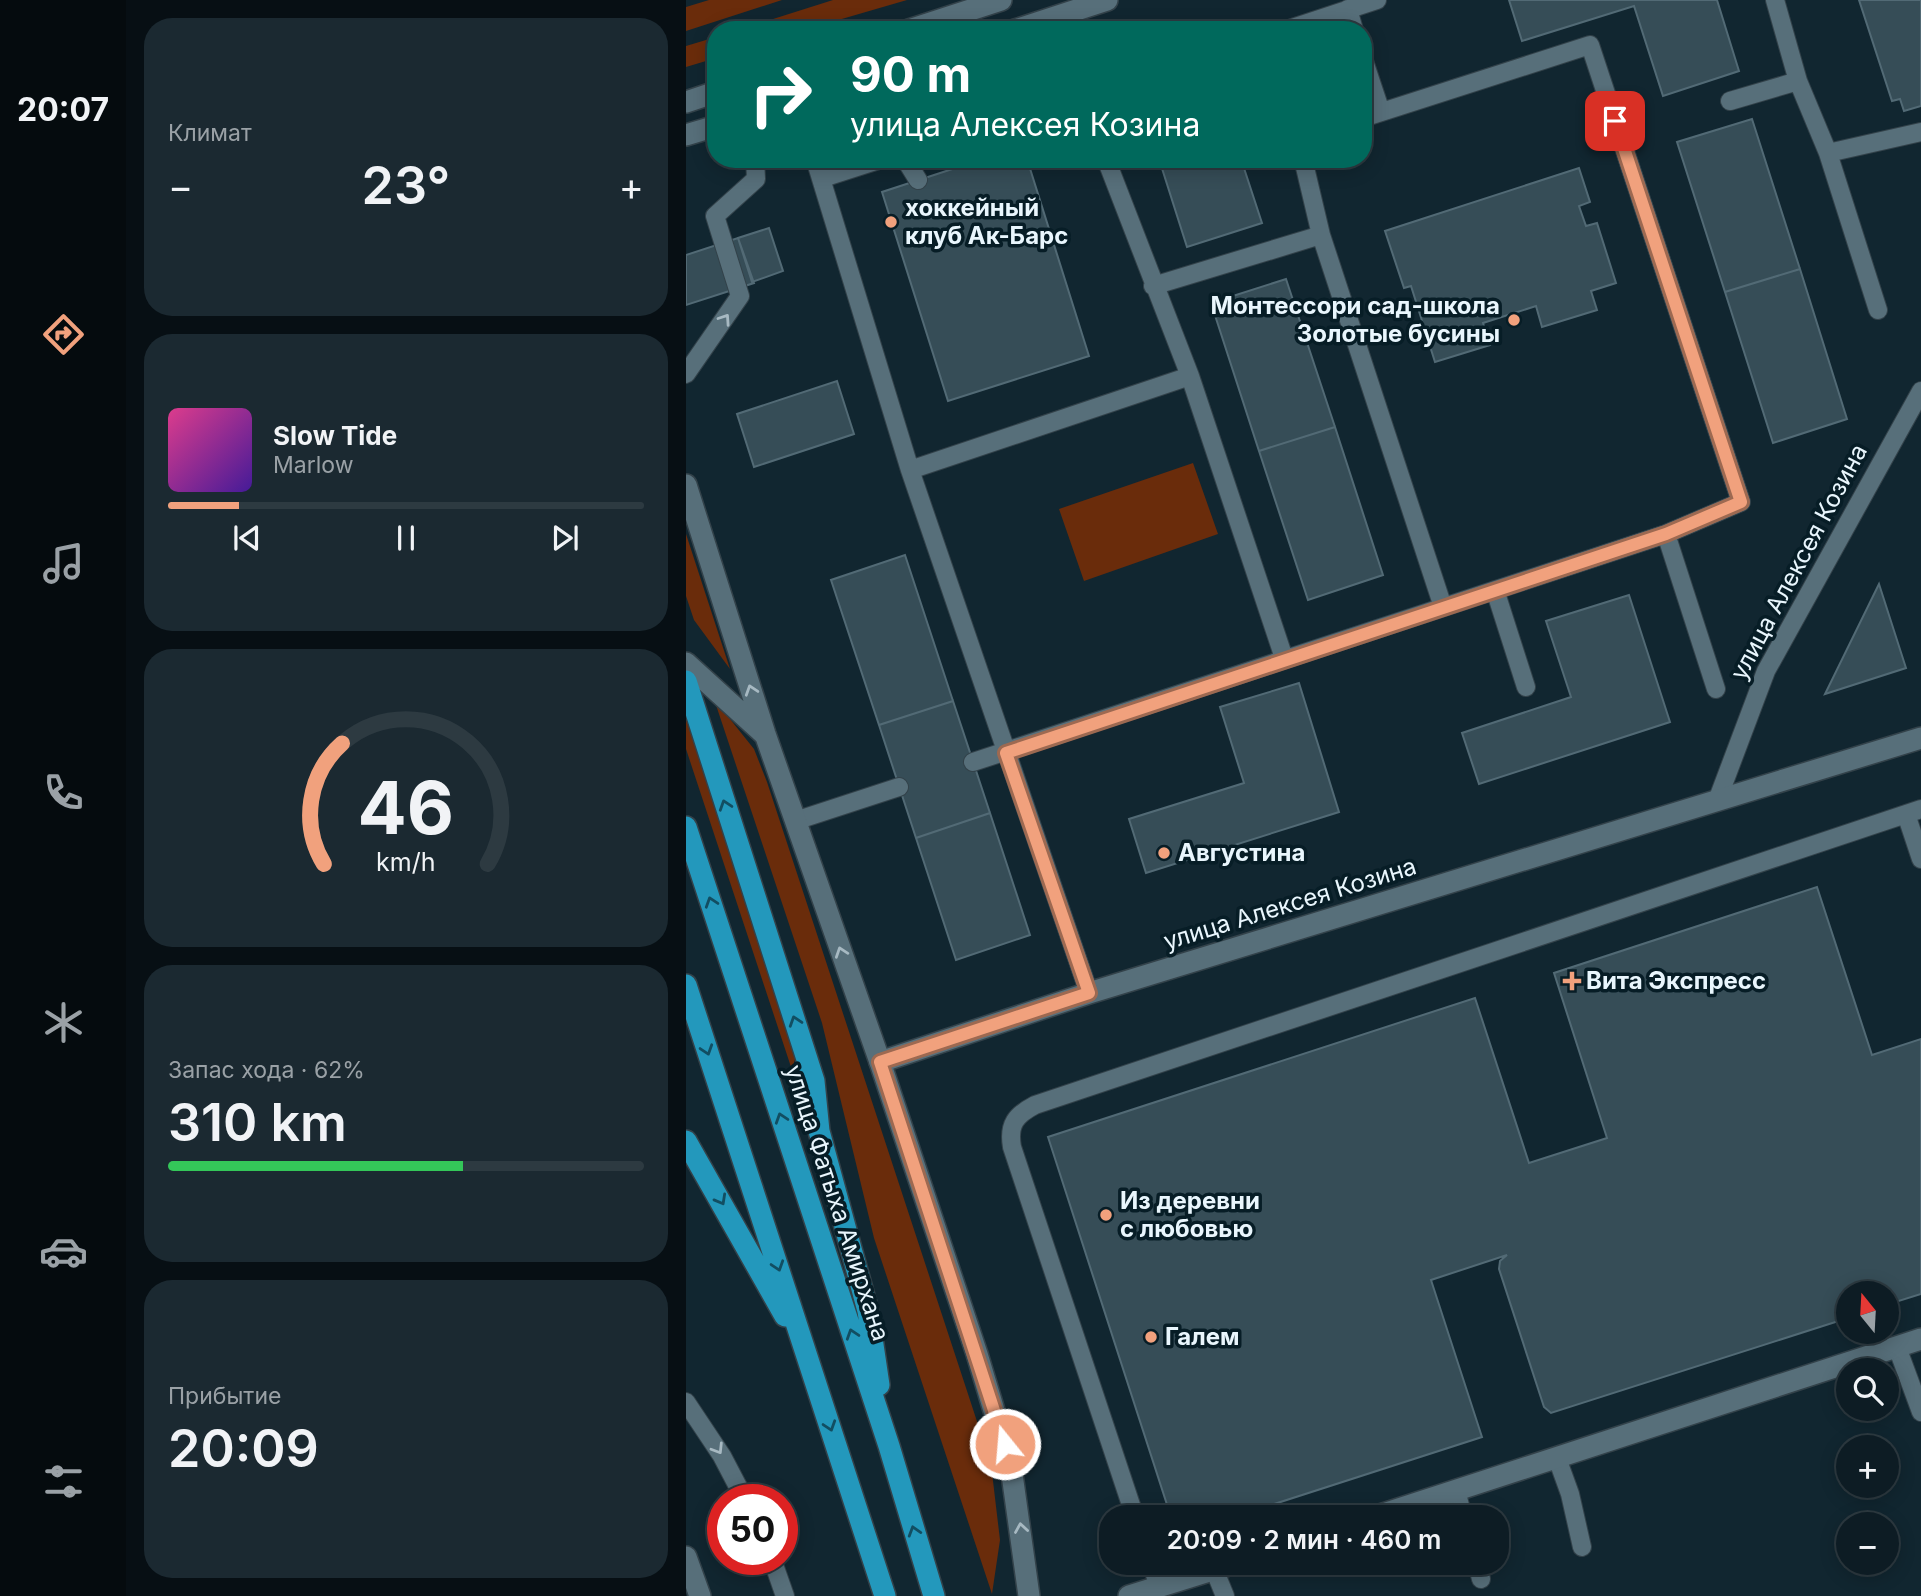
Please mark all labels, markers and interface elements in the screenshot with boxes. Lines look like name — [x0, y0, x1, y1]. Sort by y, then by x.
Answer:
text: 90 m — [850, 45, 971, 104]
icon: right — [735, 49, 826, 140]
text: 20:07 — [17, 90, 109, 129]
pin — [1585, 91, 1645, 151]
icon: arrive — [1596, 102, 1634, 140]
text: улица Алексея Козина — [850, 105, 1200, 144]
text: Климат — [168, 119, 252, 147]
text: 23° — [362, 154, 450, 217]
text: − — [168, 163, 193, 209]
text: + — [619, 163, 644, 209]
place label: хоккейный клуб Ак-Барс — [905, 193, 1068, 250]
marker: хоккейный клуб Ак-Барс — [883, 214, 899, 230]
place label: Монтессори сад-школа Золотые бусины — [1211, 291, 1500, 348]
icon: directions — [39, 310, 88, 359]
marker: Монтессори сад-школа Золотые бусины — [1506, 312, 1522, 328]
one-way arrow — [717, 313, 730, 326]
text: Slow Tide — [273, 420, 397, 451]
street label: улица Алексея Козина — [1724, 439, 1873, 685]
text: Marlow — [273, 451, 353, 479]
icon: previous — [228, 519, 266, 557]
icon: pause — [387, 519, 425, 557]
icon: next — [546, 519, 584, 557]
icon: music — [39, 539, 88, 588]
one-way arrow — [744, 685, 759, 697]
text: 46 — [358, 763, 454, 852]
icon: phone — [39, 768, 88, 817]
one-way arrow — [719, 799, 734, 811]
place label: Августина — [1178, 838, 1305, 867]
marker: Августина — [1156, 845, 1172, 861]
text: km/h — [376, 847, 436, 877]
street label: улица Алексея Козина — [1160, 851, 1420, 956]
one-way arrow — [704, 896, 719, 908]
one-way arrow — [835, 946, 849, 958]
place label: Вита Экспресс — [1586, 966, 1766, 995]
marker: Вита Экспресс — [1564, 973, 1580, 989]
icon: climate — [39, 998, 88, 1047]
one-way arrow — [788, 1016, 803, 1028]
one-way arrow — [699, 1043, 713, 1056]
text: Запас хода · 62% — [168, 1056, 365, 1084]
street label: улица Фатыха Амирхана — [779, 1061, 896, 1345]
text: 310 km — [168, 1091, 347, 1154]
one-way arrow — [775, 1113, 790, 1125]
place label: Из деревни с любовью — [1120, 1186, 1260, 1243]
one-way arrow — [713, 1193, 726, 1205]
marker: Из деревни с любовью — [1098, 1207, 1114, 1223]
icon: car — [39, 1227, 88, 1276]
one-way arrow — [770, 1260, 785, 1272]
north arrow — [1836, 1281, 1899, 1344]
map controls — [1836, 1281, 1899, 1575]
place label: Галем — [1165, 1322, 1239, 1351]
one-way arrow — [846, 1329, 860, 1341]
marker: Галем — [1143, 1329, 1159, 1345]
button: search — [1836, 1358, 1899, 1421]
text: Прибытие — [168, 1382, 281, 1410]
position arrow — [968, 1407, 1042, 1481]
text: 20:09 — [168, 1417, 319, 1480]
one-way arrow — [822, 1419, 836, 1431]
button: + — [1836, 1435, 1899, 1498]
one-way arrow — [709, 1442, 722, 1455]
icon: filters — [39, 1457, 88, 1506]
speed limit sign: 50 — [707, 1484, 798, 1575]
button: − — [1836, 1512, 1899, 1575]
one-way arrow — [1014, 1522, 1029, 1534]
text: 20:09 · 2 мин · 460 m — [1167, 1524, 1441, 1555]
one-way arrow — [908, 1525, 923, 1537]

